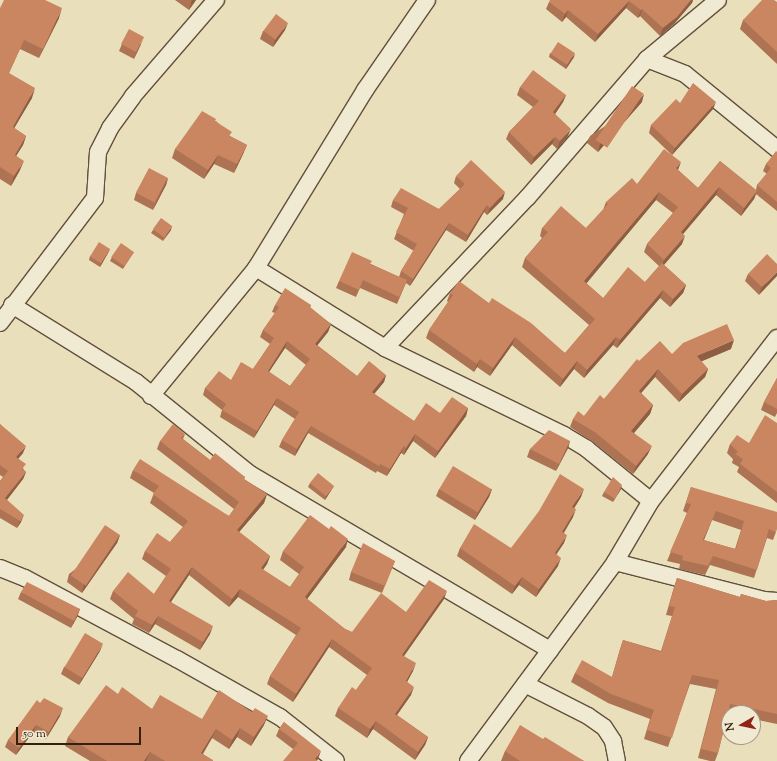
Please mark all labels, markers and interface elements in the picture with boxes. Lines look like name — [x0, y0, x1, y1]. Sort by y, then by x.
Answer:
north arrow — [721, 705, 761, 745]
scale bar — [18, 719, 143, 745]
text: N — [722, 721, 739, 732]
text: 50 m — [23, 725, 46, 743]

